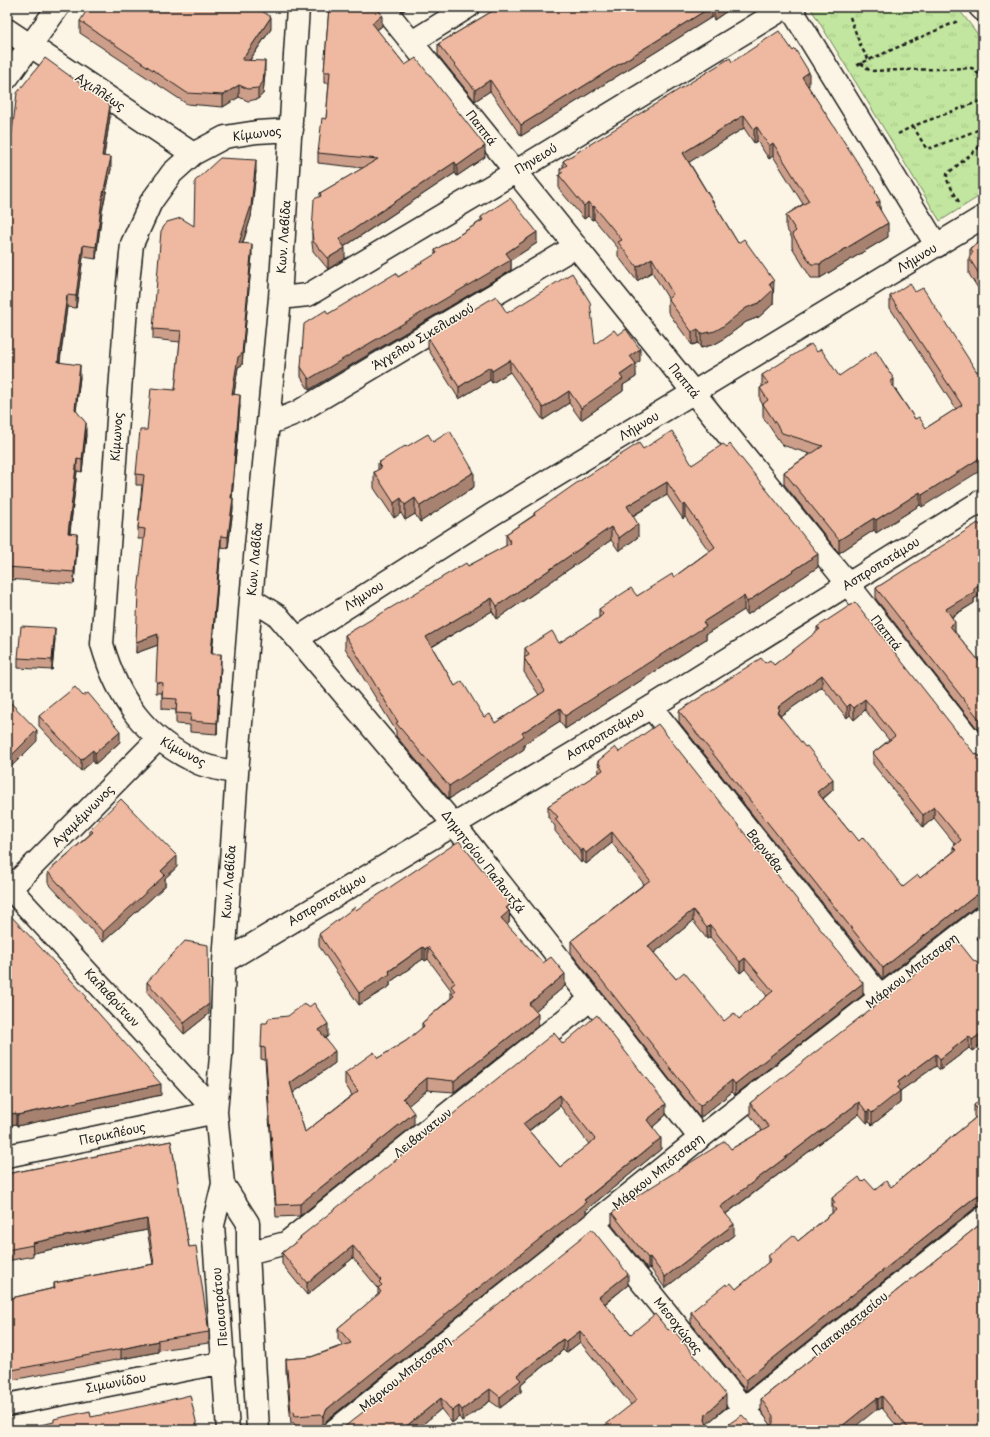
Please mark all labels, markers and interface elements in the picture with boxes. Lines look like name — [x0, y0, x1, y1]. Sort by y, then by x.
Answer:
street label: Αχιλλέως — [72, 68, 129, 115]
street label: Παππά — [462, 106, 501, 149]
street label: Κίμωνος — [231, 121, 282, 145]
street label: Πηνειού — [511, 138, 560, 178]
street label: Κων. Λαβίδα — [271, 199, 295, 274]
street label: Λήμνου — [893, 238, 940, 276]
street label: Άγγελου Σικελιανού — [368, 298, 477, 374]
street label: Παππά — [665, 359, 705, 402]
street label: Λήμνου — [615, 406, 662, 444]
street label: Κίμωνος — [105, 412, 127, 462]
street label: Κων. Λαβίδα — [242, 521, 266, 596]
street label: Ασπροποτάμου — [838, 532, 923, 594]
street label: Λήμνου — [340, 576, 387, 614]
street label: Παππά — [867, 611, 906, 654]
street label: Ασπροποτάμου — [562, 703, 647, 764]
street label: Κίμωνος — [157, 732, 209, 771]
street label: Αγαμέμνωνος — [47, 780, 117, 850]
street label: Δημητρίου Παλαντζά — [438, 806, 530, 917]
street label: Βαρνάβα — [743, 825, 789, 876]
street label: Κων. Λαβίδα — [216, 844, 240, 919]
street label: Ασπροποτάμου — [284, 869, 369, 930]
street label: Μάρκου Μπότσαρη — [861, 928, 961, 1012]
street label: Καλαβρύτων — [81, 964, 145, 1031]
street label: Λειβανατων — [389, 1103, 455, 1161]
street label: Περικλέους — [77, 1117, 147, 1149]
street label: Μάρκου Μπότσαρη — [608, 1129, 707, 1214]
street label: Πεισιστράτου — [207, 1267, 231, 1347]
street label: Παπαναστασίου — [808, 1287, 891, 1360]
street label: Μεσοχώρας — [650, 1293, 707, 1358]
street label: Μάρκου Μπότσαρη — [355, 1331, 454, 1416]
street label: Σιμωνίδου — [84, 1367, 148, 1397]

